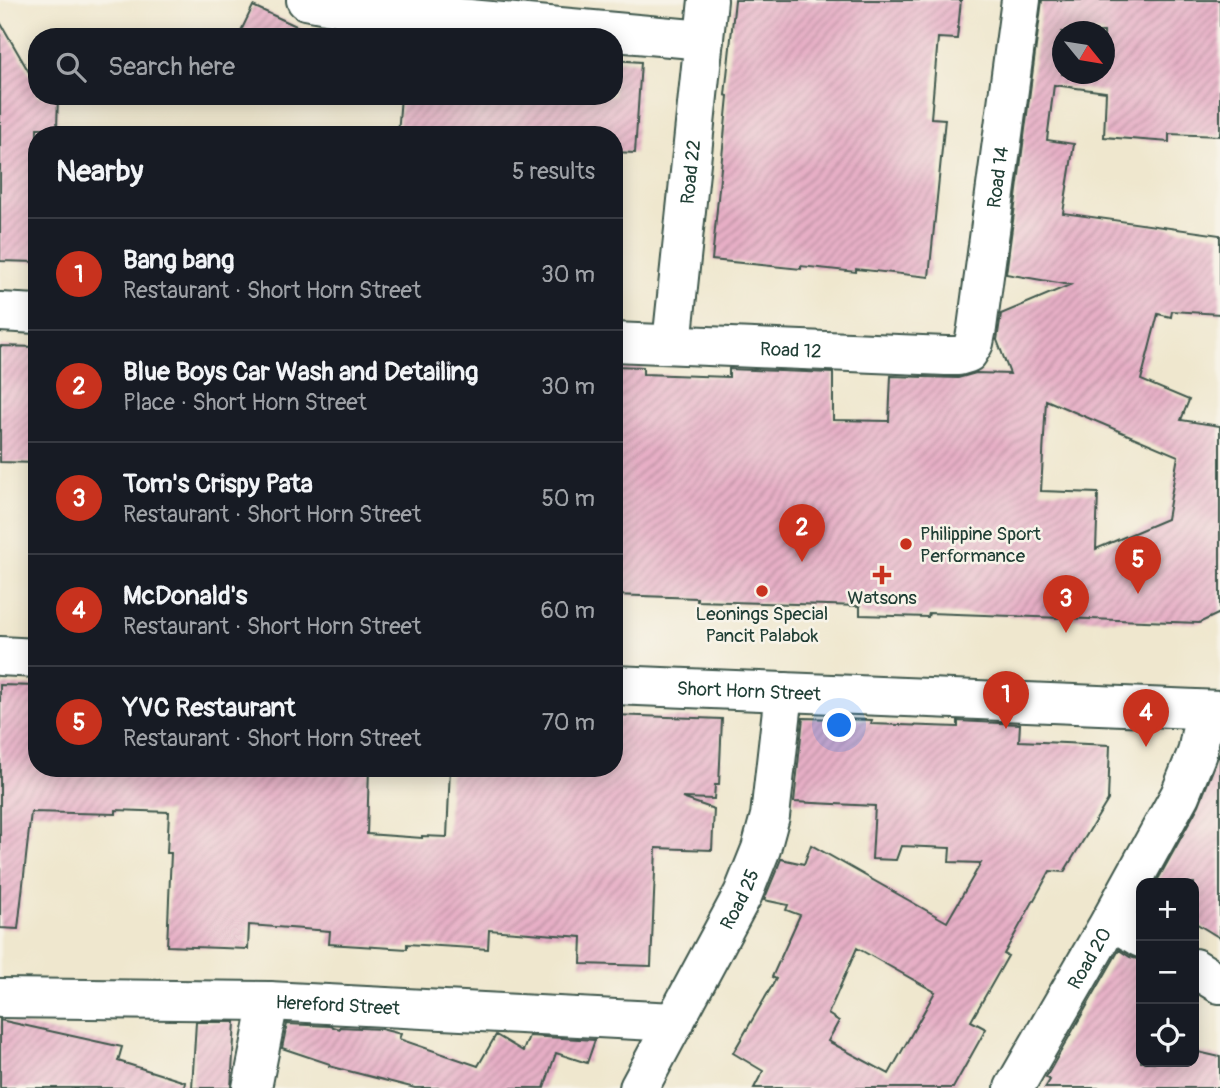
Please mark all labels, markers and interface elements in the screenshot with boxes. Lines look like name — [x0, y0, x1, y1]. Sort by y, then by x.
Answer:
north arrow — [1052, 21, 1115, 84]
search box — [28, 28, 623, 105]
icon: search — [52, 48, 90, 86]
text: Search here — [108, 51, 235, 83]
street label: Road 22 — [676, 139, 706, 205]
street label: Road 14 — [982, 145, 1014, 209]
text: Nearby — [56, 153, 143, 190]
text: 5 results — [512, 157, 595, 186]
text: Bang bang — [123, 244, 234, 276]
text: 1 — [75, 260, 84, 289]
text: 30 m — [541, 260, 595, 289]
text: Restaurant · Short Horn Street — [123, 276, 421, 305]
street label: Road 12 — [760, 337, 822, 364]
text: Blue Boys Car Wash and Detailing — [123, 356, 478, 388]
text: 2 — [73, 372, 85, 401]
text: 30 m — [541, 372, 595, 401]
text: Place · Short Horn Street — [123, 388, 367, 417]
text: Tom's Crispy Pata — [123, 468, 313, 500]
text: 3 — [73, 484, 85, 513]
text: 50 m — [541, 484, 595, 513]
text: Restaurant · Short Horn Street — [123, 500, 421, 529]
pin: 2 — [779, 504, 825, 562]
place label: Philippine Sport Performance — [920, 522, 1041, 568]
marker: Philippine Sport Performance — [898, 536, 914, 552]
pin: 5 — [1115, 536, 1161, 594]
marker: Watsons — [874, 567, 890, 583]
pin: 3 — [1043, 575, 1089, 633]
text: McDonald's — [123, 580, 247, 612]
marker: Leonings Special Pancit Palabok — [754, 583, 770, 599]
place label: Watsons — [847, 586, 917, 610]
text: 4 — [72, 596, 86, 625]
text: 60 m — [540, 596, 595, 625]
place label: Leonings Special Pancit Palabok — [696, 602, 828, 648]
text: Restaurant · Short Horn Street — [123, 612, 421, 641]
pin: 1 — [983, 671, 1029, 729]
street label: Short Horn Street — [676, 677, 822, 707]
pin: 4 — [1123, 689, 1169, 747]
text: YVC Restaurant — [123, 692, 296, 724]
text: 5 — [73, 708, 85, 737]
text: 70 m — [542, 708, 595, 737]
your location — [822, 708, 856, 742]
text: Restaurant · Short Horn Street — [123, 724, 421, 753]
street label: Road 25 — [715, 866, 765, 934]
map controls — [1136, 878, 1199, 1067]
button: + — [1136, 878, 1199, 941]
street label: Road 20 — [1063, 924, 1117, 994]
button: − — [1136, 941, 1199, 1004]
street label: Hereford Street — [275, 990, 401, 1021]
button: locate — [1136, 1004, 1199, 1067]

